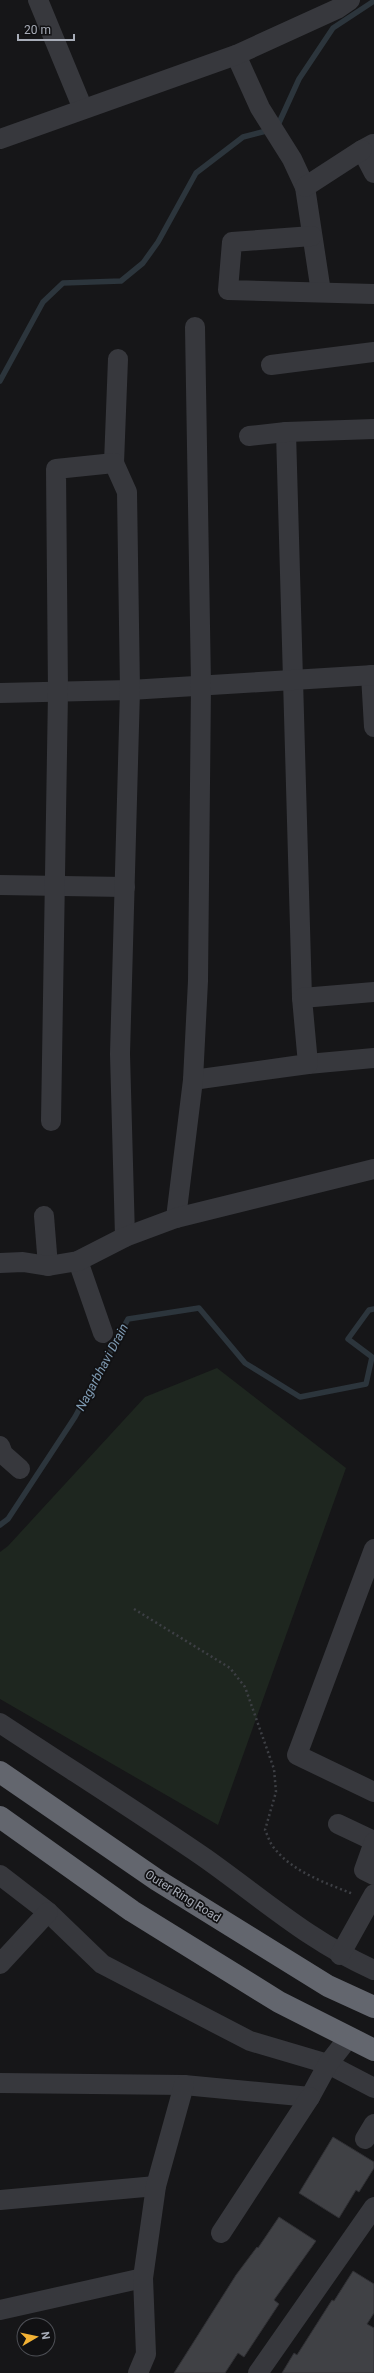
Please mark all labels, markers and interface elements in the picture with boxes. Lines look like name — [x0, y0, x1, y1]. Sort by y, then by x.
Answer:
scale bar — [18, 16, 74, 42]
text: 20 m — [24, 23, 51, 37]
water label: Nagarbhavi Drain — [73, 1321, 131, 1413]
street label: Outer Ring Road — [143, 1867, 223, 1925]
north arrow — [16, 2317, 56, 2357]
text: N — [38, 2331, 52, 2341]

